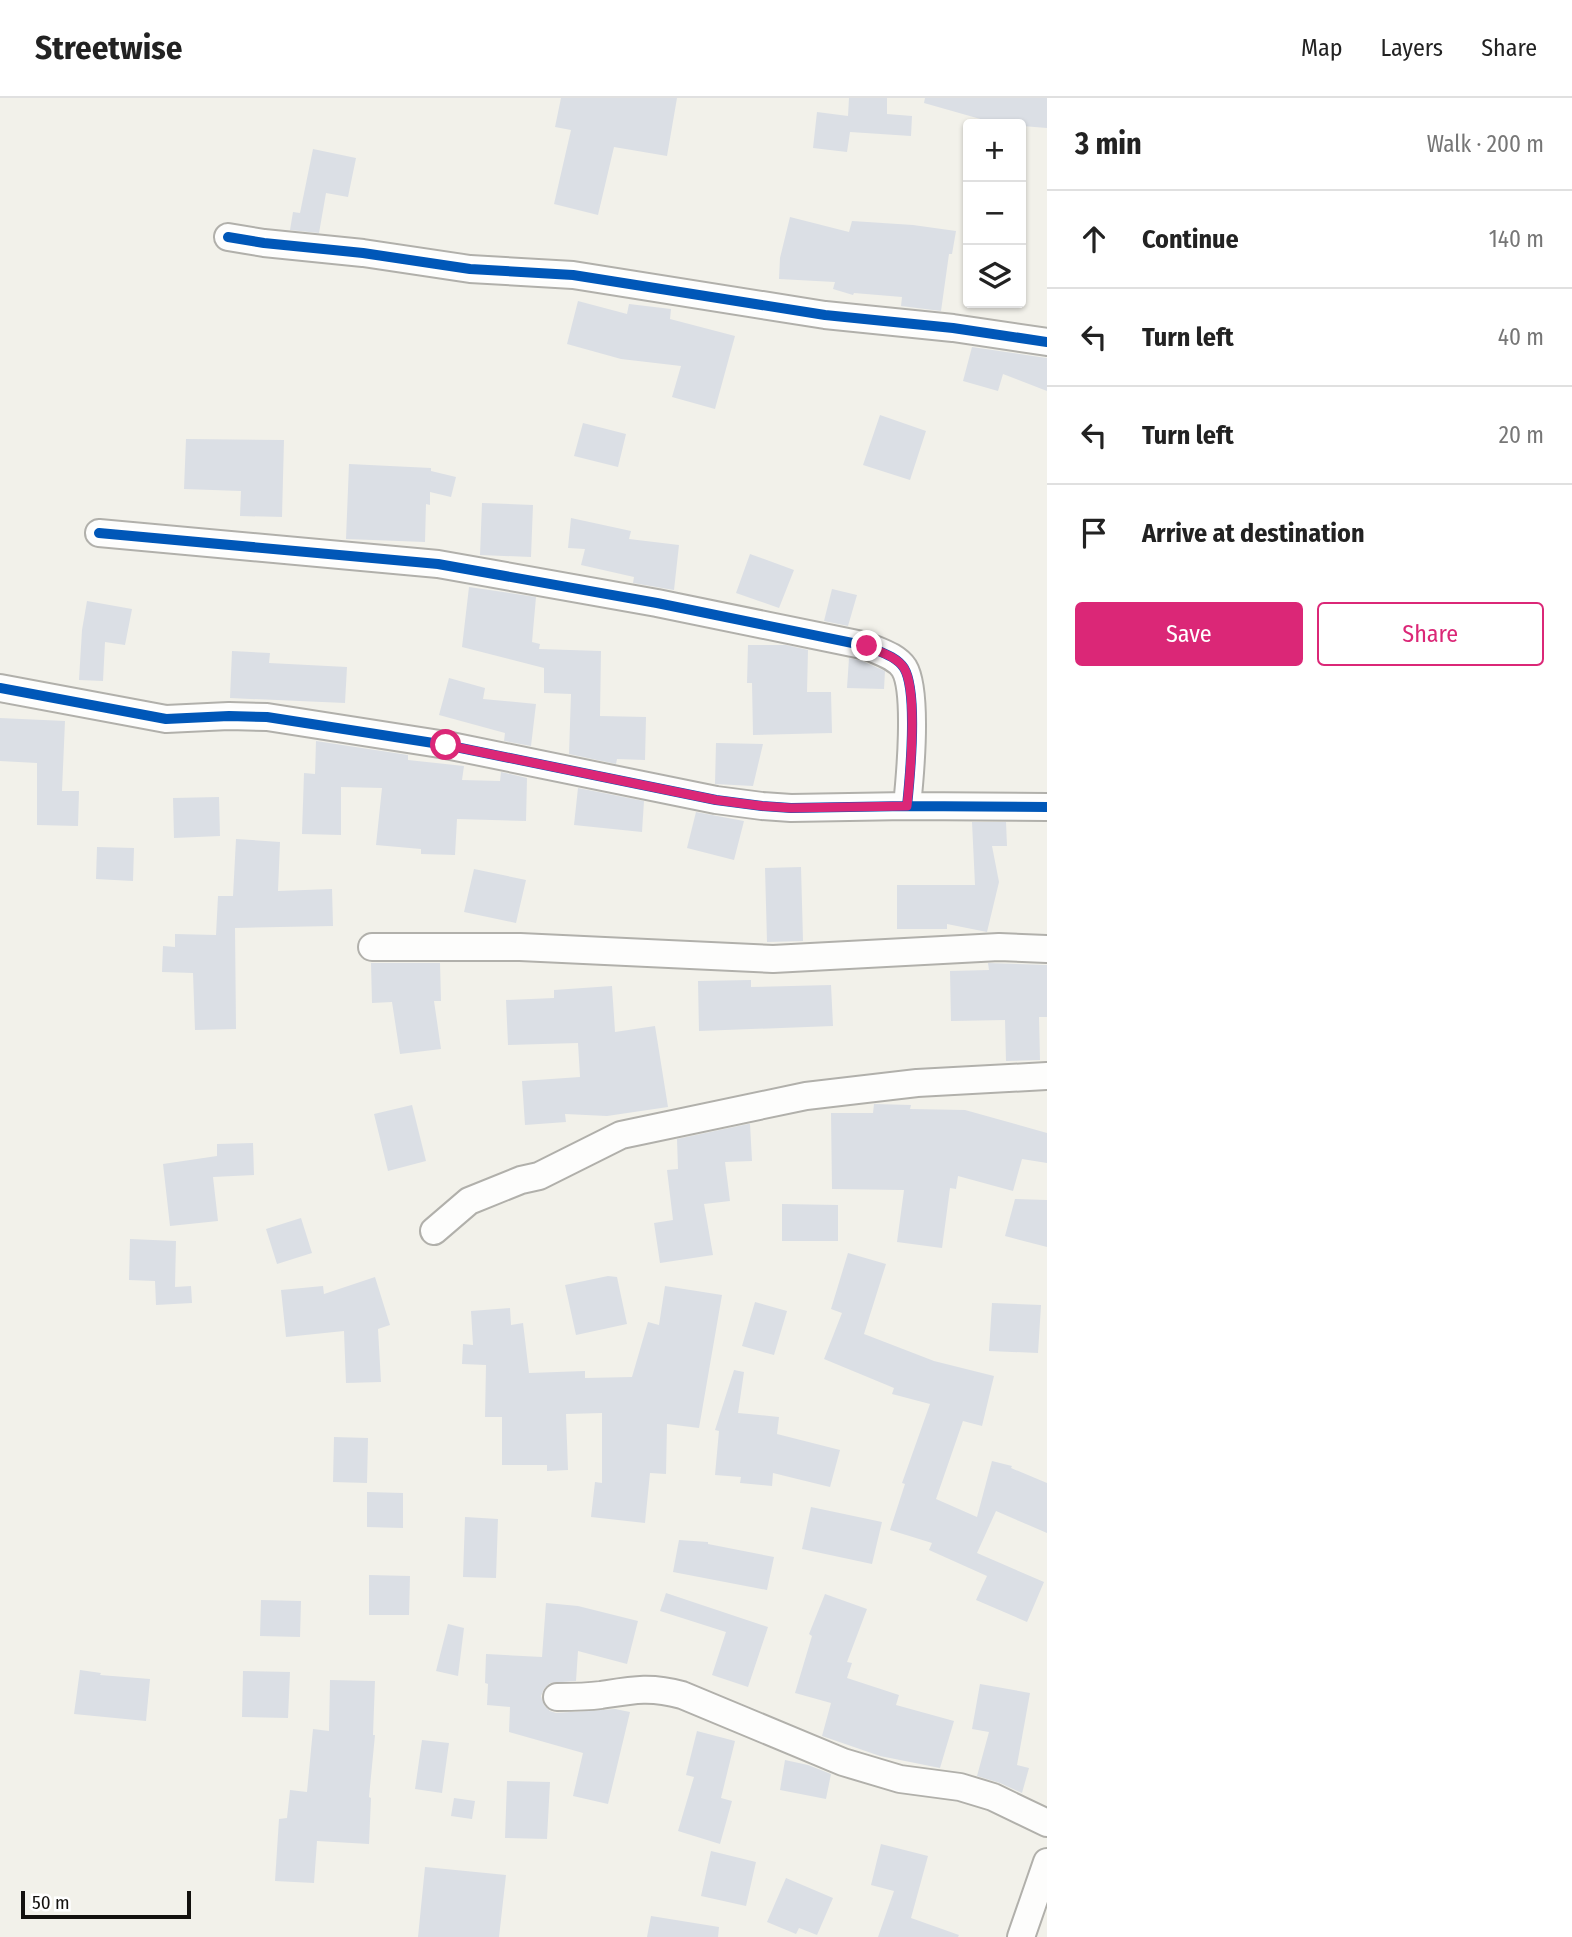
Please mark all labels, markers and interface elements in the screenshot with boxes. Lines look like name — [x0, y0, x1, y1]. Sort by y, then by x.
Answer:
text: Streetwise — [35, 28, 182, 68]
text: Map — [1301, 34, 1343, 62]
text: Layers — [1381, 34, 1443, 62]
text: Share — [1481, 34, 1537, 62]
map controls — [963, 119, 1026, 308]
button: + — [963, 119, 1026, 182]
text: 3 min — [1075, 126, 1142, 162]
text: Walk · 200 m — [1427, 130, 1544, 158]
button: − — [963, 182, 1026, 245]
icon: ahead — [1075, 220, 1113, 258]
text: Continue — [1142, 224, 1239, 255]
text: 140 m — [1489, 225, 1544, 253]
button: layers — [963, 245, 1026, 308]
icon: left — [1075, 318, 1113, 356]
text: Turn left — [1142, 322, 1234, 353]
text: 40 m — [1498, 323, 1544, 351]
icon: left — [1075, 416, 1113, 454]
text: Turn left — [1142, 420, 1234, 451]
text: 20 m — [1499, 421, 1544, 449]
icon: arrive — [1075, 514, 1113, 552]
text: Arrive at destination — [1142, 518, 1365, 549]
button: Save — [1075, 602, 1303, 666]
button: Share — [1317, 602, 1544, 666]
route end — [851, 630, 882, 661]
route start — [430, 729, 461, 760]
scale bar — [21, 1888, 191, 1920]
text: 50 m — [32, 1891, 70, 1914]

